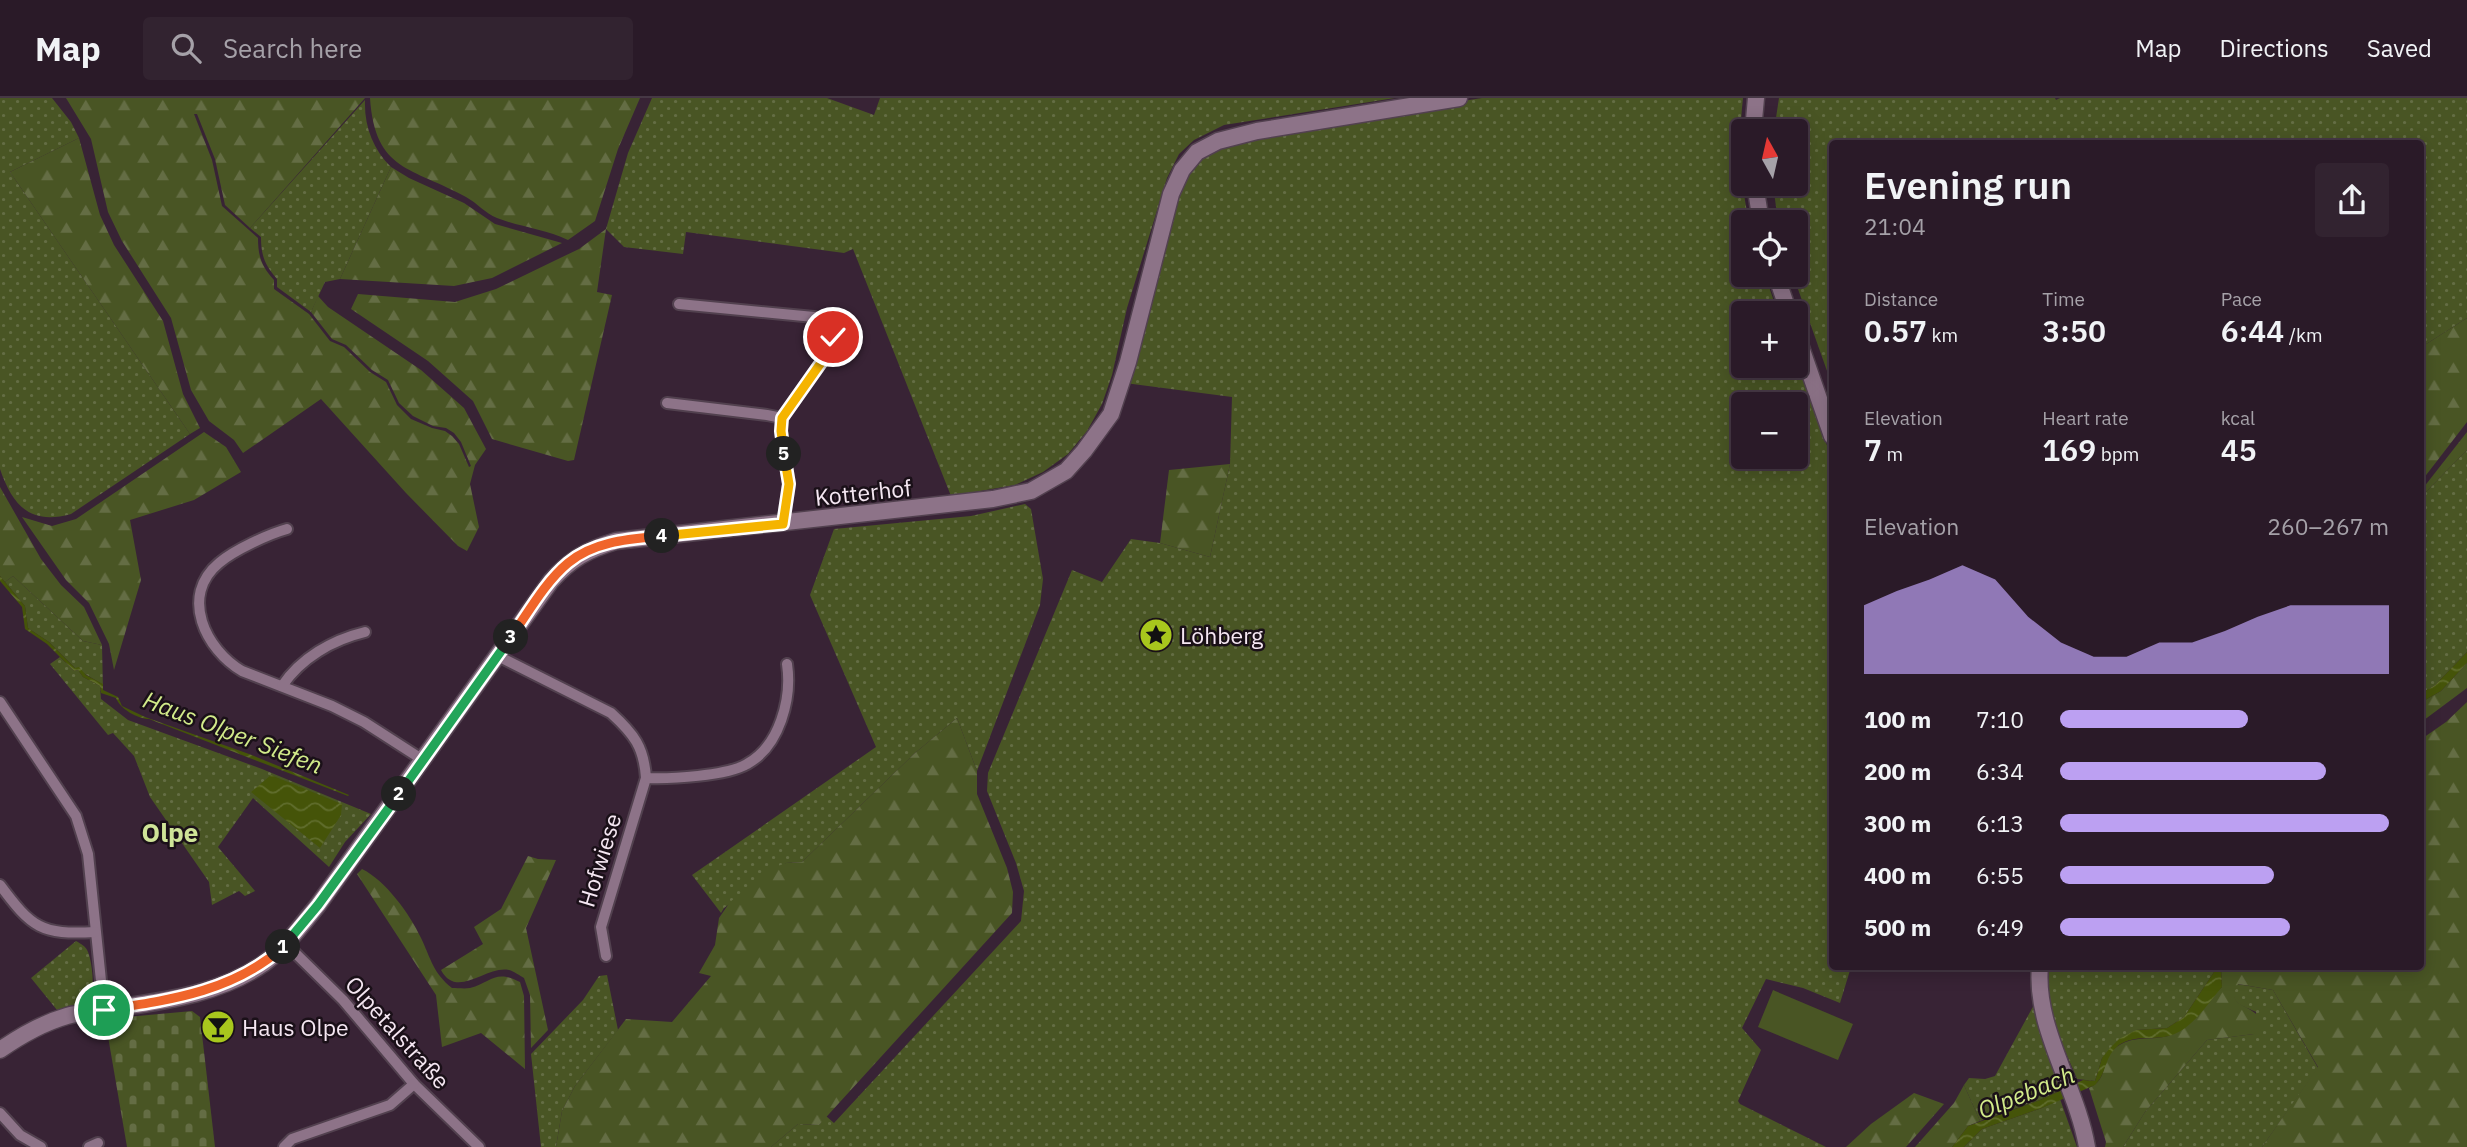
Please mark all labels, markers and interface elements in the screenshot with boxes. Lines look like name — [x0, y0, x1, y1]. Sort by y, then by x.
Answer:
search box — [143, 17, 633, 80]
text: Map — [35, 27, 101, 70]
icon: search — [167, 29, 205, 67]
text: Search here — [223, 31, 362, 65]
text: Map — [2135, 32, 2181, 64]
text: Directions — [2219, 32, 2329, 64]
text: Saved — [2367, 32, 2432, 64]
north arrow — [1731, 119, 1808, 196]
map controls — [1731, 119, 1808, 469]
text: Evening run — [1864, 160, 2072, 209]
button: share — [2315, 163, 2389, 237]
button: locate — [1731, 210, 1808, 287]
text: 21:04 — [1864, 211, 1926, 241]
text: Distance — [1864, 287, 1938, 311]
text: Time — [2042, 287, 2085, 311]
text: Pace — [2221, 287, 2262, 311]
button: + — [1731, 301, 1808, 378]
pin — [803, 307, 863, 367]
text: 0.57 — [1864, 311, 1927, 350]
text: 3:50 — [2042, 311, 2106, 350]
text: 6:44 — [2221, 311, 2284, 350]
icon: check — [814, 318, 852, 356]
text: km — [1927, 323, 1958, 347]
text: /km — [2284, 323, 2323, 347]
button: − — [1731, 392, 1808, 469]
text: Elevation — [1864, 406, 1943, 430]
text: Heart rate — [2042, 406, 2129, 430]
text: kcal — [2221, 406, 2255, 430]
text: 7 — [1864, 430, 1882, 469]
text: 169 — [2042, 430, 2096, 469]
text: 45 — [2221, 430, 2257, 469]
pin: 5 — [766, 436, 802, 472]
text: 5 — [778, 441, 789, 465]
text: m — [1882, 442, 1903, 466]
text: bpm — [2096, 442, 2139, 466]
street label: Kotterhof — [813, 472, 913, 512]
text: Elevation — [1864, 511, 1959, 541]
text: 260–267 m — [2267, 511, 2389, 541]
pin: 4 — [644, 518, 680, 554]
text: 4 — [656, 523, 667, 547]
place icon: Löhberg — [1137, 616, 1175, 654]
pin: 3 — [494, 620, 528, 654]
place label: Löhberg — [1180, 620, 1263, 650]
text: 3 — [505, 624, 516, 648]
water label: Haus Olper Siefen — [139, 683, 327, 781]
text: 100 m — [1864, 704, 1931, 734]
text: 7:10 — [1976, 704, 2024, 734]
text: 200 m — [1864, 756, 1931, 786]
text: 6:34 — [1976, 756, 2024, 786]
pin: 2 — [382, 776, 416, 812]
text: 2 — [393, 781, 404, 805]
text: 300 m — [1864, 808, 1931, 838]
text: 6:13 — [1976, 808, 2024, 838]
street label: Hofwiese — [571, 810, 627, 910]
district label: Olpe — [142, 815, 198, 849]
text: 400 m — [1864, 860, 1931, 890]
text: 6:55 — [1976, 860, 2024, 890]
text: 500 m — [1864, 912, 1931, 942]
text: 6:49 — [1976, 912, 2024, 942]
pin: 1 — [266, 930, 300, 964]
text: 1 — [277, 934, 288, 958]
street label: Olpetalstraße — [339, 969, 457, 1095]
pin — [74, 980, 134, 1040]
icon: arrive — [85, 991, 123, 1029]
bar icon: Haus Olpe — [199, 1008, 237, 1046]
place label: Haus Olpe — [242, 1012, 349, 1042]
water label: Olpebach — [1973, 1058, 2079, 1126]

